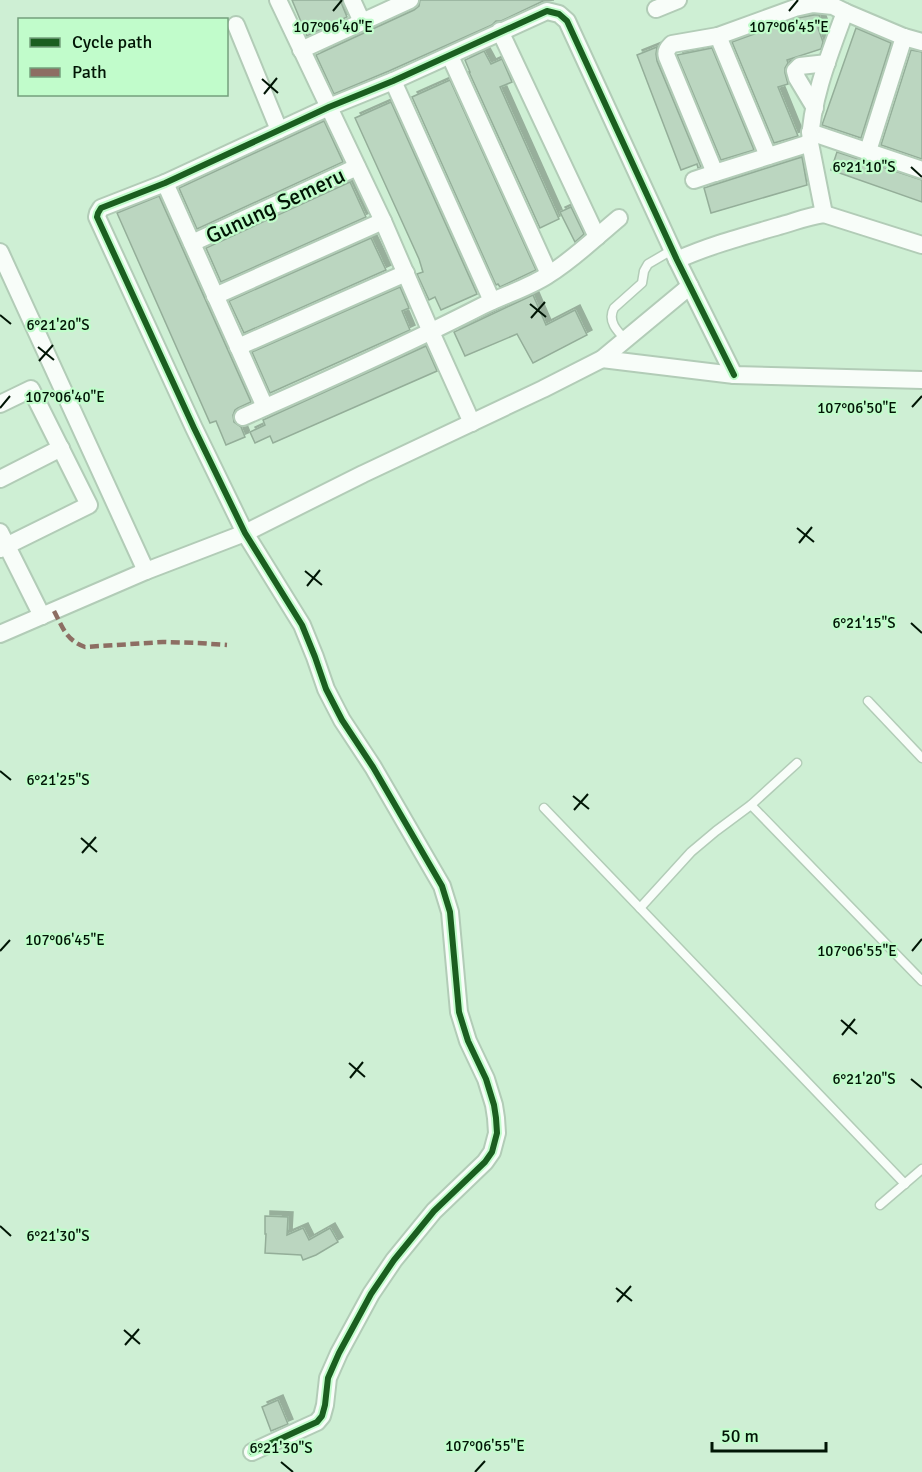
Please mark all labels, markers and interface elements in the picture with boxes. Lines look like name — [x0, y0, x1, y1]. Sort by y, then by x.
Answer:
legend — [18, 18, 228, 96]
text: 107°06'40"E — [293, 18, 373, 36]
text: 107°06'45"E — [749, 18, 829, 36]
text: Cycle path — [72, 31, 152, 53]
text: Path — [72, 61, 107, 83]
text: 6°21'10"S — [832, 158, 896, 176]
street label: Gunung Semeru — [201, 161, 349, 250]
text: 6°21'20"S — [26, 316, 90, 334]
text: 107°06'40"E — [25, 388, 105, 406]
text: 107°06'50"E — [817, 399, 897, 417]
text: 6°21'15"S — [832, 614, 896, 632]
text: 6°21'25"S — [26, 771, 90, 789]
text: 107°06'45"E — [25, 931, 105, 949]
text: 107°06'55"E — [817, 942, 897, 960]
text: 6°21'20"S — [832, 1070, 896, 1088]
text: 6°21'30"S — [26, 1227, 90, 1245]
scale bar — [712, 1415, 826, 1453]
text: 50 m — [721, 1425, 759, 1447]
text: 107°06'55"E — [445, 1437, 525, 1455]
text: 6°21'30"S — [249, 1439, 313, 1457]

